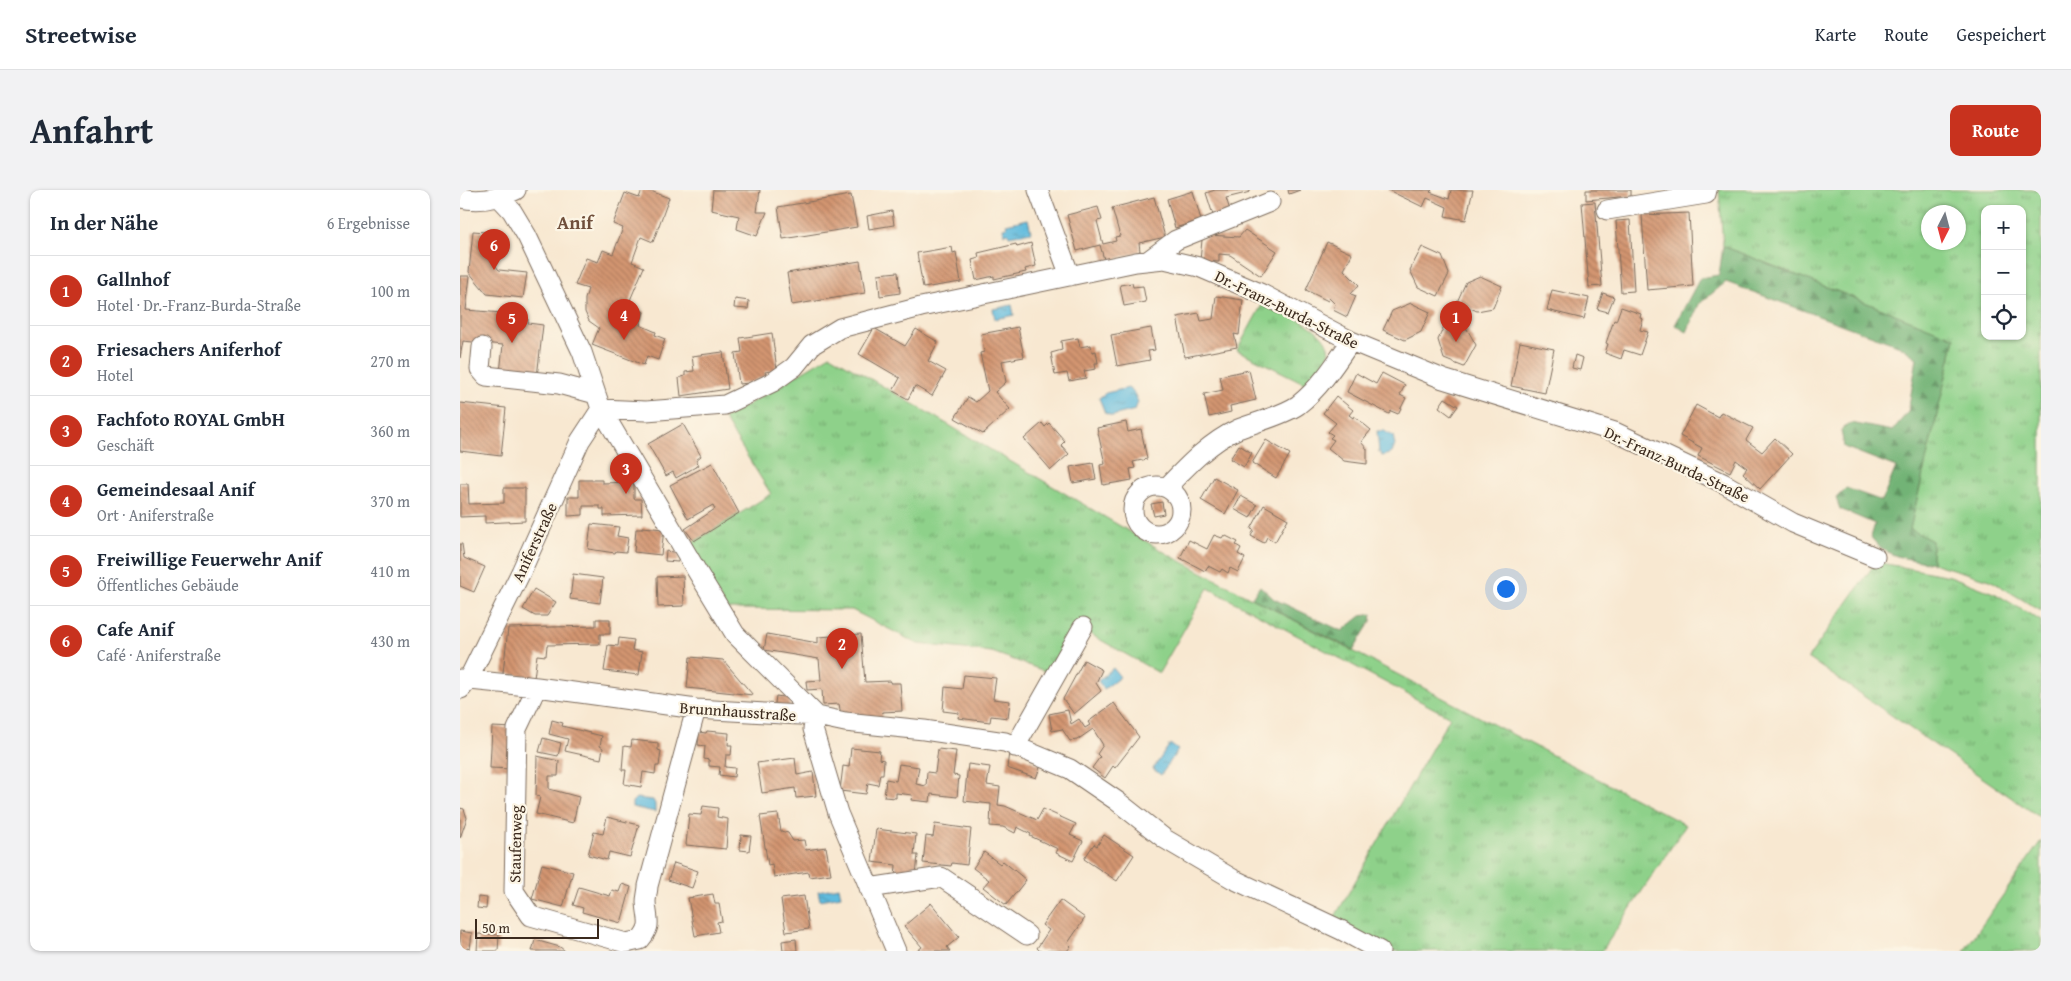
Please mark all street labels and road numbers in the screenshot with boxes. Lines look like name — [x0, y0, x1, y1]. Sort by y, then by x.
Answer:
street label: Dr.-Franz-Burda-Straße — [1211, 264, 1363, 354]
street label: Dr.-Franz-Burda-Straße — [1600, 420, 1754, 508]
street label: Aniferstraße — [505, 498, 563, 586]
street label: Brunnhausstraße — [679, 695, 797, 727]
street label: Staufenweg — [502, 805, 528, 883]

